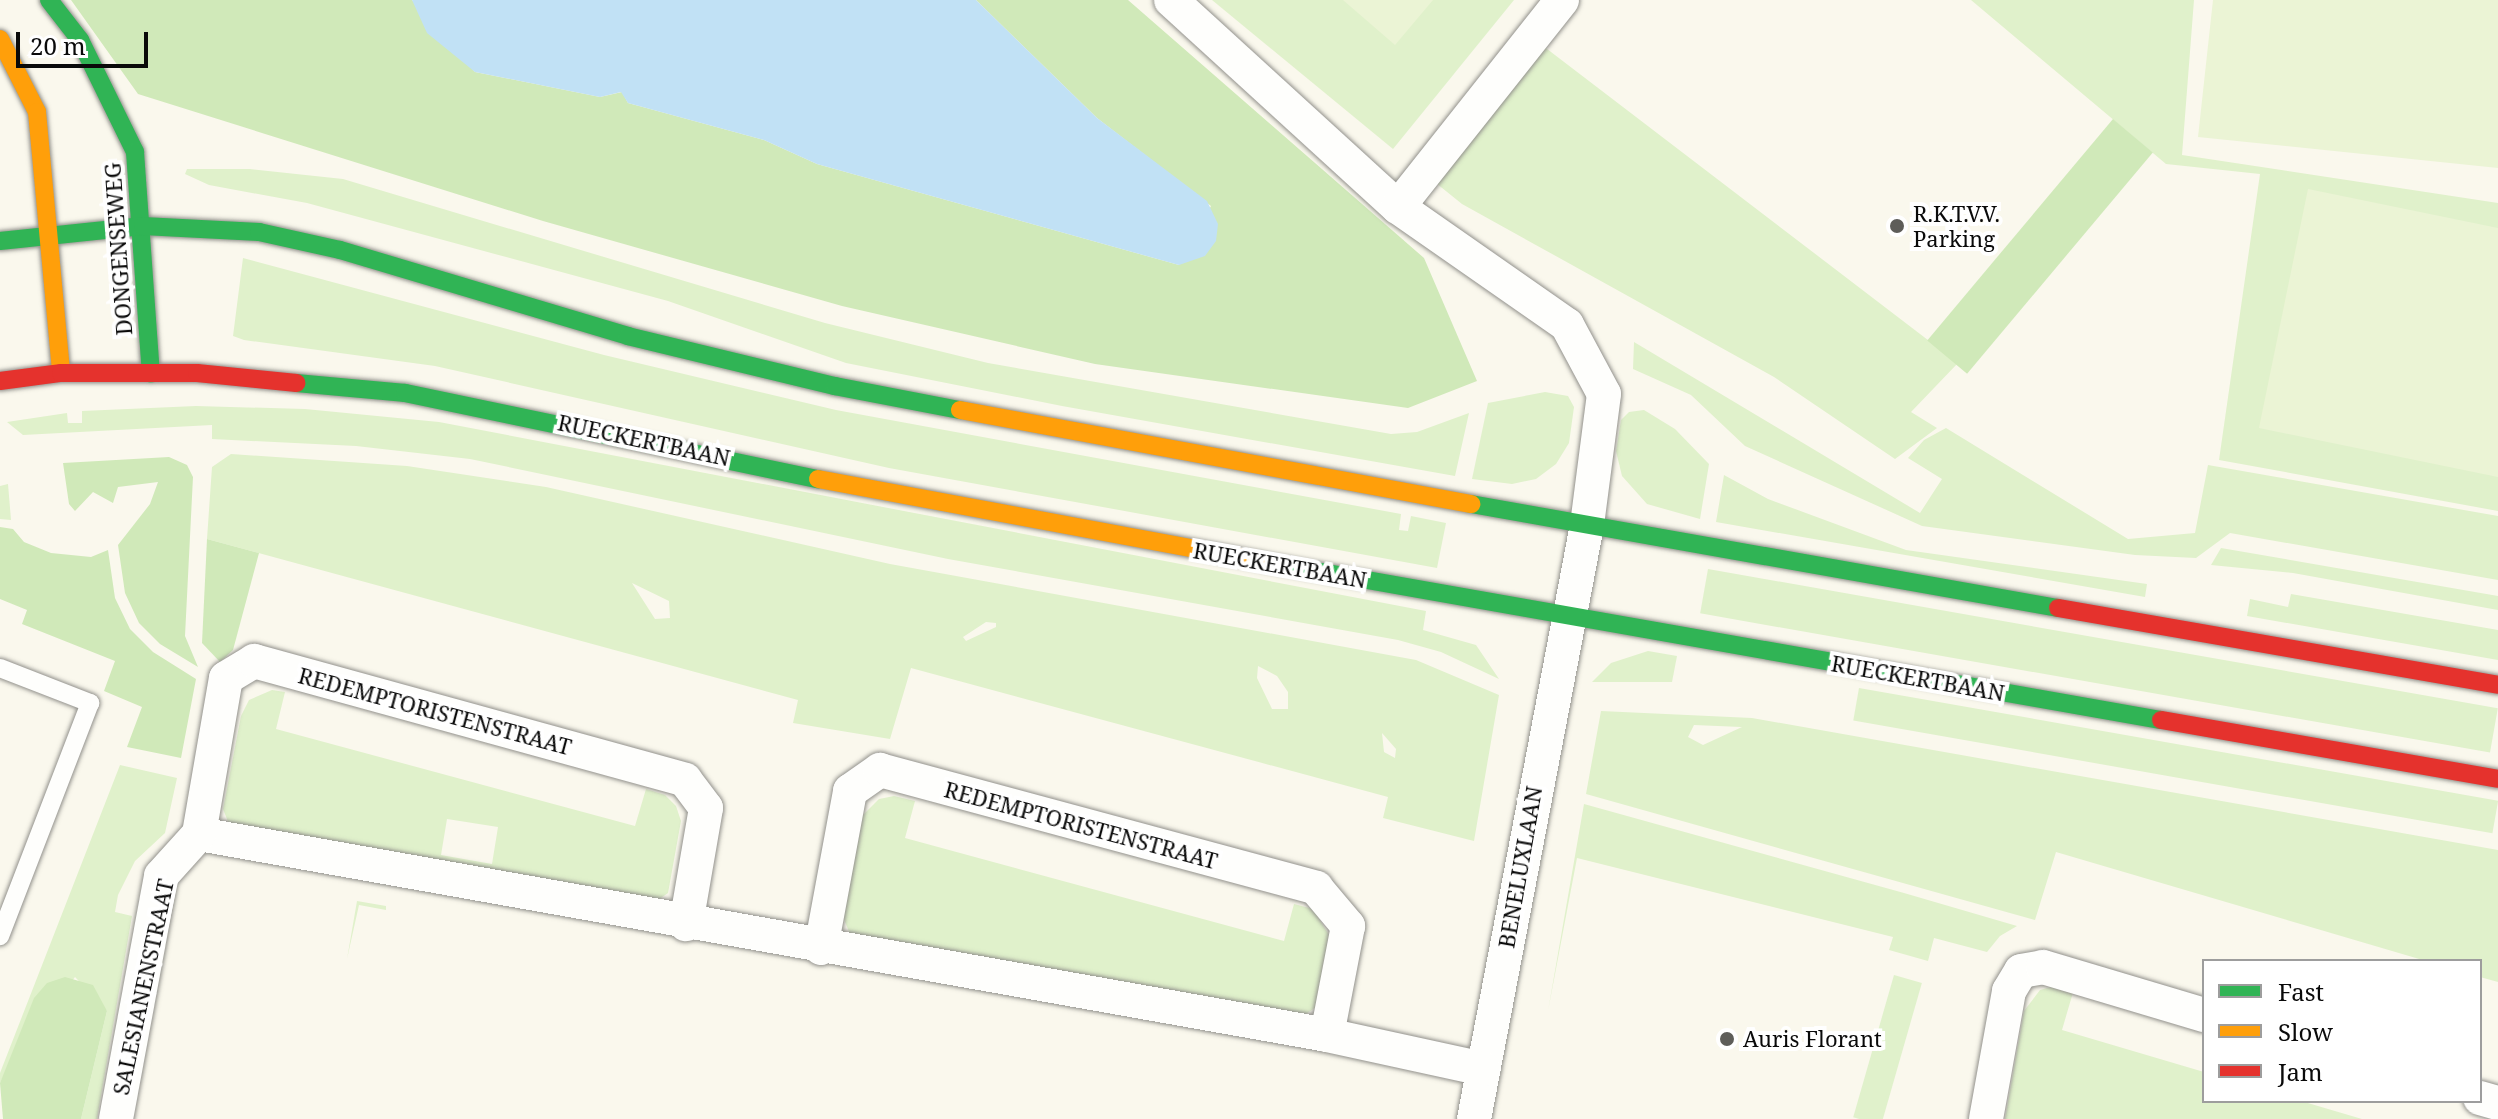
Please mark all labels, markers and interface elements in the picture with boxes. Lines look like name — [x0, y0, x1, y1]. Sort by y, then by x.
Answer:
scale bar — [20, 16, 152, 66]
text: 20 m — [30, 29, 86, 62]
street label: DONGENSEWEG — [99, 162, 137, 336]
place label: R.K.T.V.V. Parking — [1913, 200, 2000, 252]
marker: R.K.T.V.V. Parking — [1888, 217, 1906, 235]
street label: RUECKERTBAAN — [555, 409, 733, 471]
street label: RUECKERTBAAN — [1191, 537, 1369, 593]
street label: RUECKERTBAAN — [1829, 650, 2007, 706]
street label: REDEMPTORISTENSTRAAT — [295, 662, 575, 760]
street label: REDEMPTORISTENSTRAAT — [941, 776, 1221, 874]
street label: BENELUXLAAN — [1493, 784, 1547, 950]
street label: SALESIANENSTRAAT — [107, 877, 179, 1097]
legend — [2202, 959, 2482, 1103]
text: Fast — [2278, 975, 2324, 1008]
text: Slow — [2278, 1015, 2333, 1048]
place label: Auris Florant — [1743, 1026, 1882, 1052]
marker: Auris Florant — [1718, 1030, 1736, 1048]
text: Jam — [2278, 1055, 2323, 1088]

